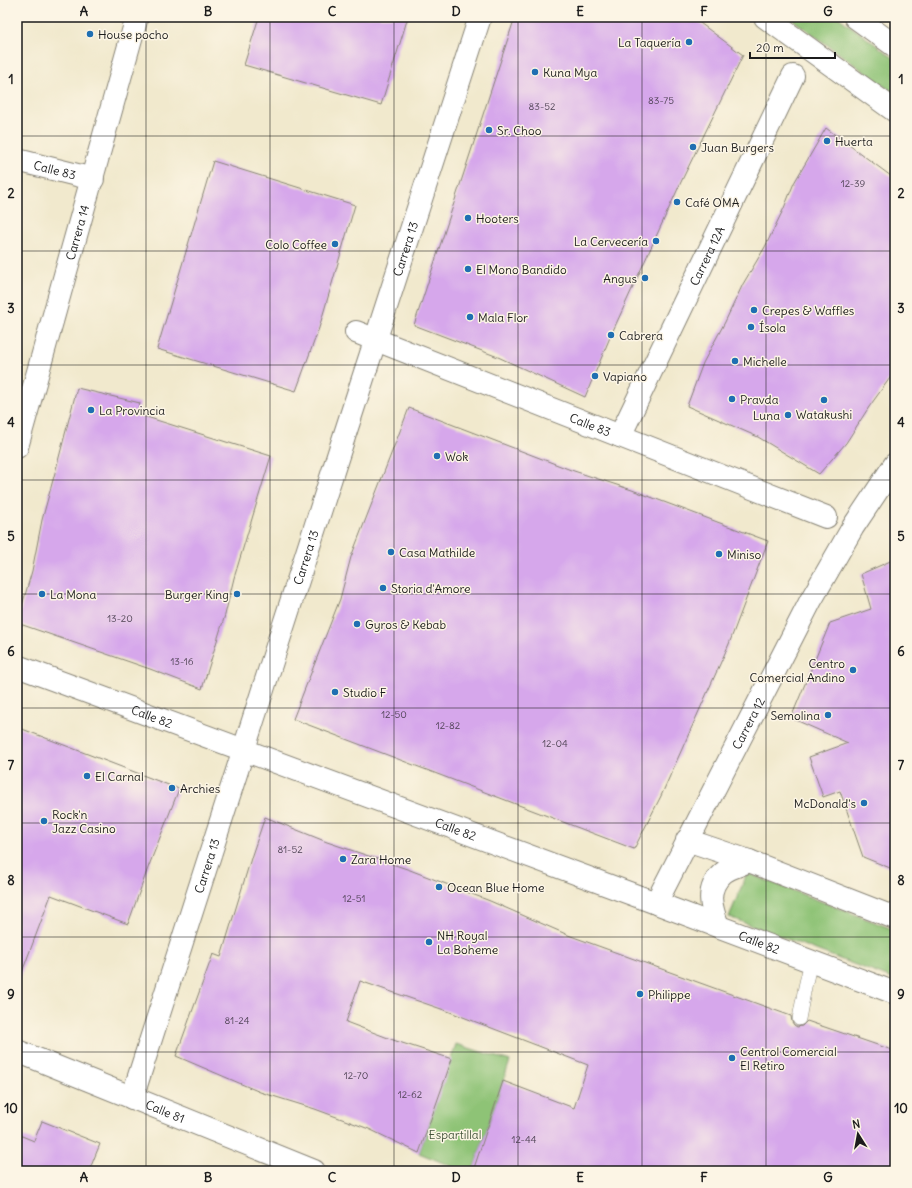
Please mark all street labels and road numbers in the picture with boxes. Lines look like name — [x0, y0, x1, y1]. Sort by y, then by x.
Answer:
street label: Calle 83 — [32, 157, 78, 182]
street label: Carrera 14 — [62, 203, 92, 262]
street label: Carrera 13 — [389, 219, 421, 278]
street label: Carrera 12A — [686, 223, 727, 288]
street label: Calle 83 — [568, 409, 613, 439]
street label: Carrera 13 — [290, 528, 321, 586]
street label: Carrera 12 — [728, 694, 768, 752]
street label: Calle 82 — [129, 702, 175, 731]
street label: Calle 82 — [433, 814, 479, 843]
street label: Carrera 13 — [191, 836, 222, 895]
street label: Calle 82 — [737, 927, 782, 957]
street label: Calle 81 — [143, 1096, 187, 1126]

